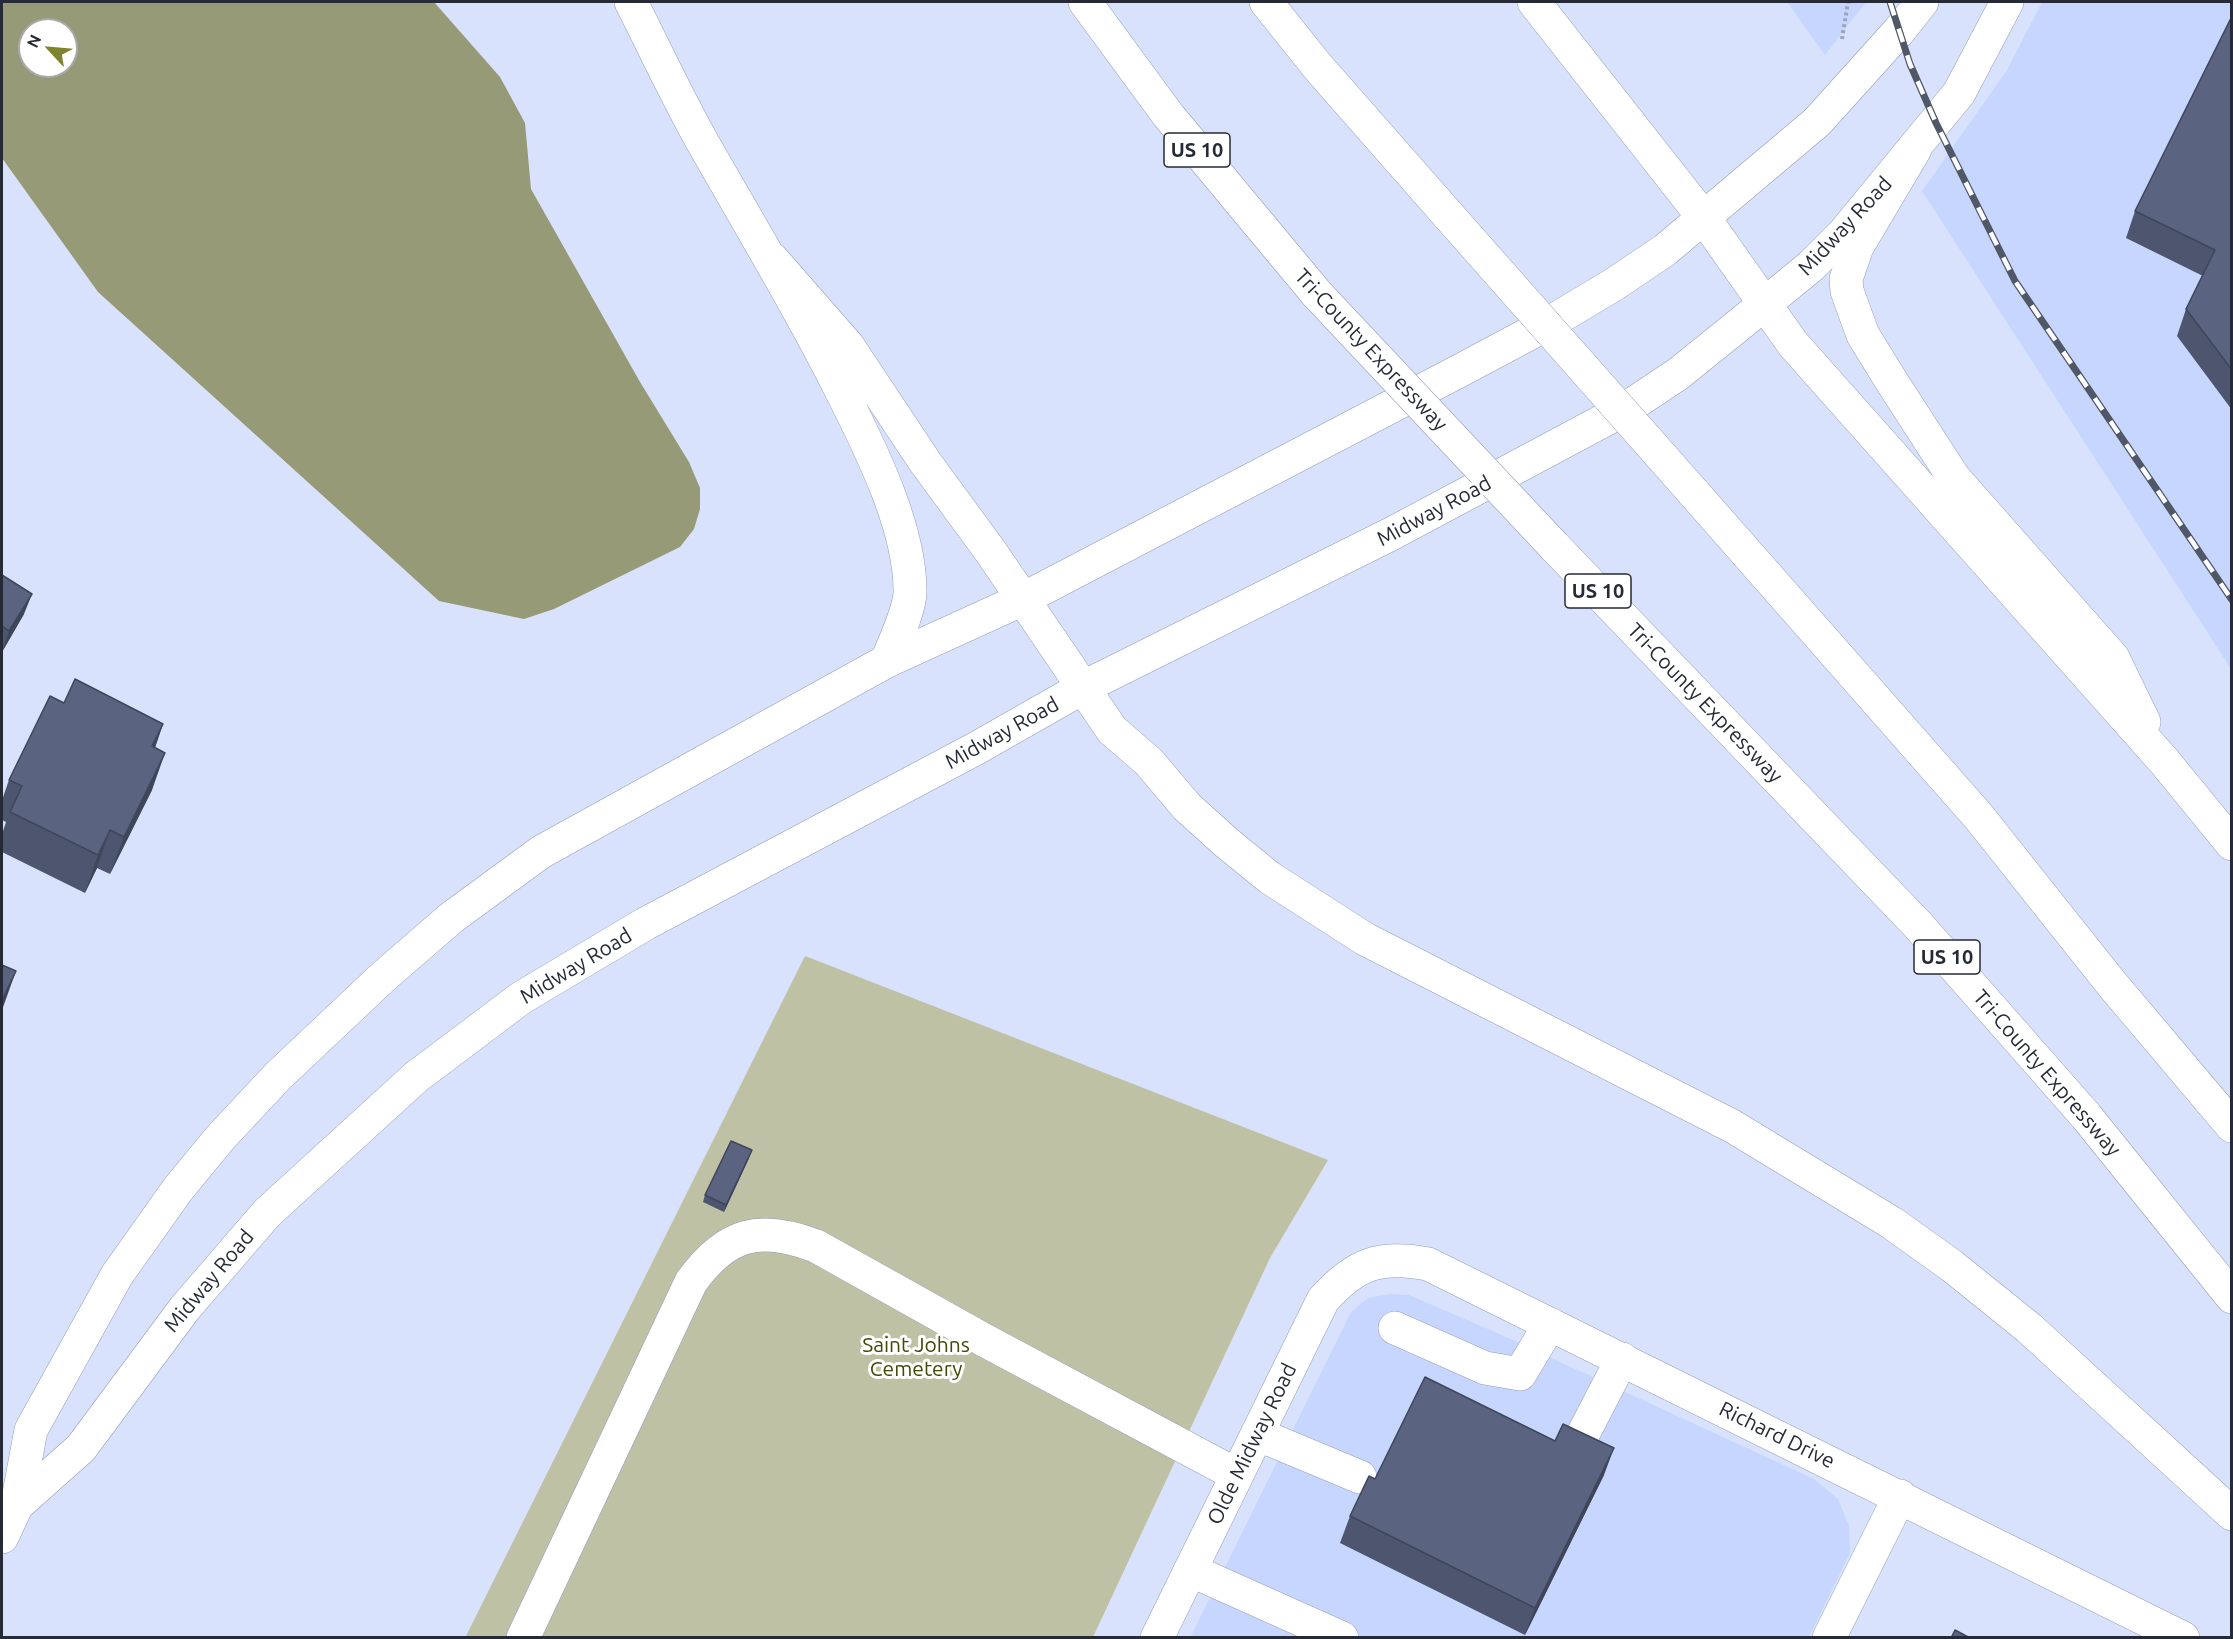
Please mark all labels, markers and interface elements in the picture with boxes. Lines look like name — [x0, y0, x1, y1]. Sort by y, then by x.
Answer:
north arrow — [18, 18, 78, 78]
text: N — [23, 32, 44, 50]
road number: US 10 — [1164, 133, 1230, 167]
street label: Midway Road — [1793, 171, 1897, 281]
street label: Tri-County Expressway — [1289, 264, 1453, 436]
street label: Midway Road — [1372, 470, 1496, 552]
road number: US 10 — [1565, 574, 1631, 608]
street label: Tri-County Expressway — [1622, 618, 1788, 788]
street label: Midway Road — [941, 691, 1063, 775]
street label: Midway Road — [516, 923, 636, 1009]
road number: US 10 — [1914, 940, 1980, 974]
street label: Tri-County Expressway — [1968, 985, 2126, 1161]
street label: Midway Road — [159, 1225, 259, 1337]
park label: Saint Johns Cemetery — [862, 1332, 970, 1382]
street label: Olde Midway Road — [1202, 1359, 1302, 1529]
street label: Richard Drive — [1715, 1396, 1839, 1474]

